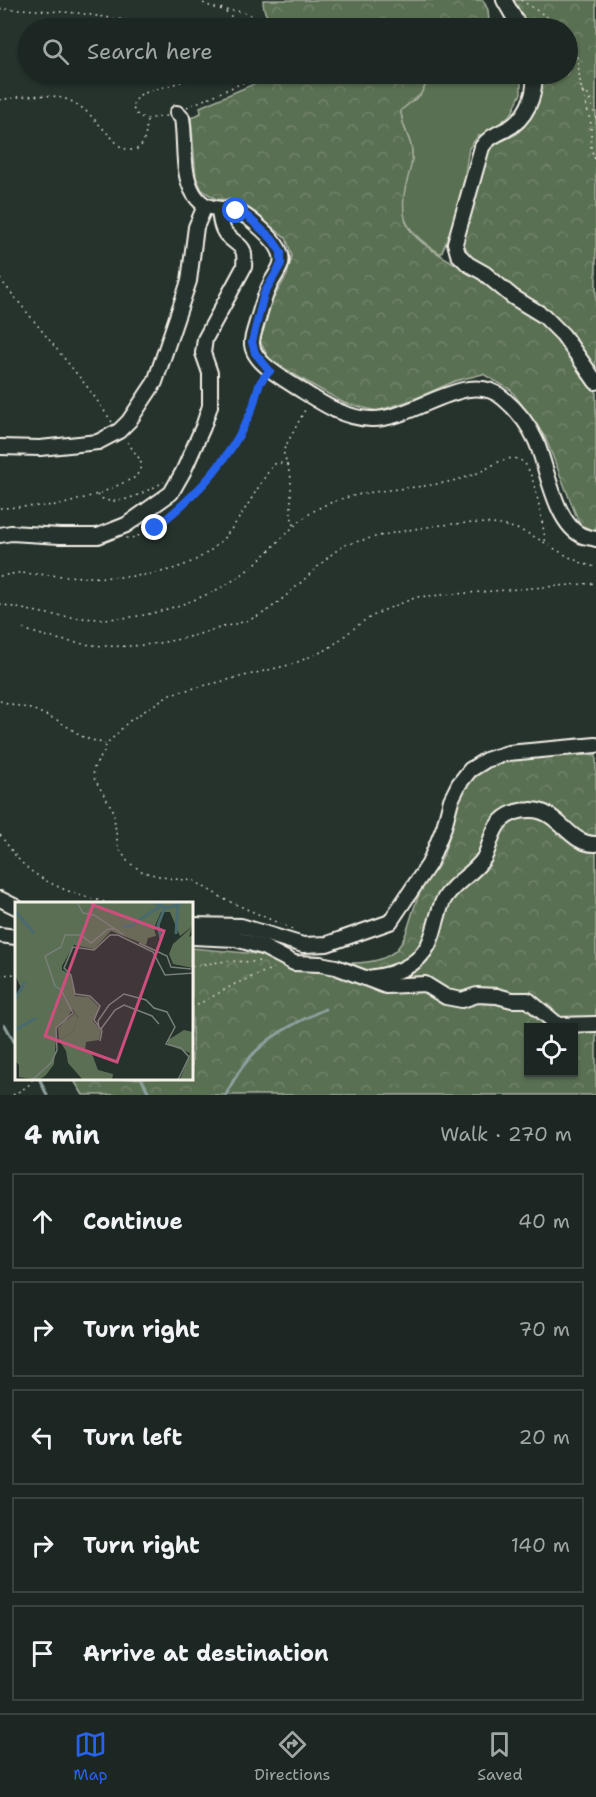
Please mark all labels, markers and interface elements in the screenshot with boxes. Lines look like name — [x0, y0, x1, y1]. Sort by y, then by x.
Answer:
search box — [18, 18, 578, 84]
icon: search — [39, 35, 72, 68]
text: Search here — [87, 37, 213, 66]
route start — [222, 197, 248, 223]
route end — [141, 514, 167, 540]
inset map — [15, 902, 194, 1080]
map controls — [524, 1023, 578, 1077]
button: locate — [524, 1023, 578, 1077]
text: 4 min — [24, 1117, 100, 1152]
text: Walk · 270 m — [440, 1121, 572, 1147]
icon: ahead — [26, 1205, 59, 1238]
text: Continue — [83, 1207, 183, 1236]
text: 40 m — [518, 1208, 570, 1234]
icon: right — [26, 1313, 59, 1346]
text: Turn right — [83, 1315, 200, 1344]
text: 70 m — [518, 1316, 570, 1342]
icon: left — [26, 1421, 59, 1454]
text: Turn left — [83, 1423, 182, 1452]
text: 20 m — [519, 1424, 570, 1450]
icon: right — [26, 1529, 59, 1562]
text: Turn right — [83, 1531, 200, 1560]
text: 140 m — [511, 1532, 570, 1558]
icon: arrive — [26, 1637, 59, 1670]
text: Arrive at destination — [83, 1639, 329, 1668]
tab: Map — [73, 1728, 108, 1785]
tab: Directions — [254, 1728, 331, 1785]
tab: Saved — [477, 1728, 523, 1785]

